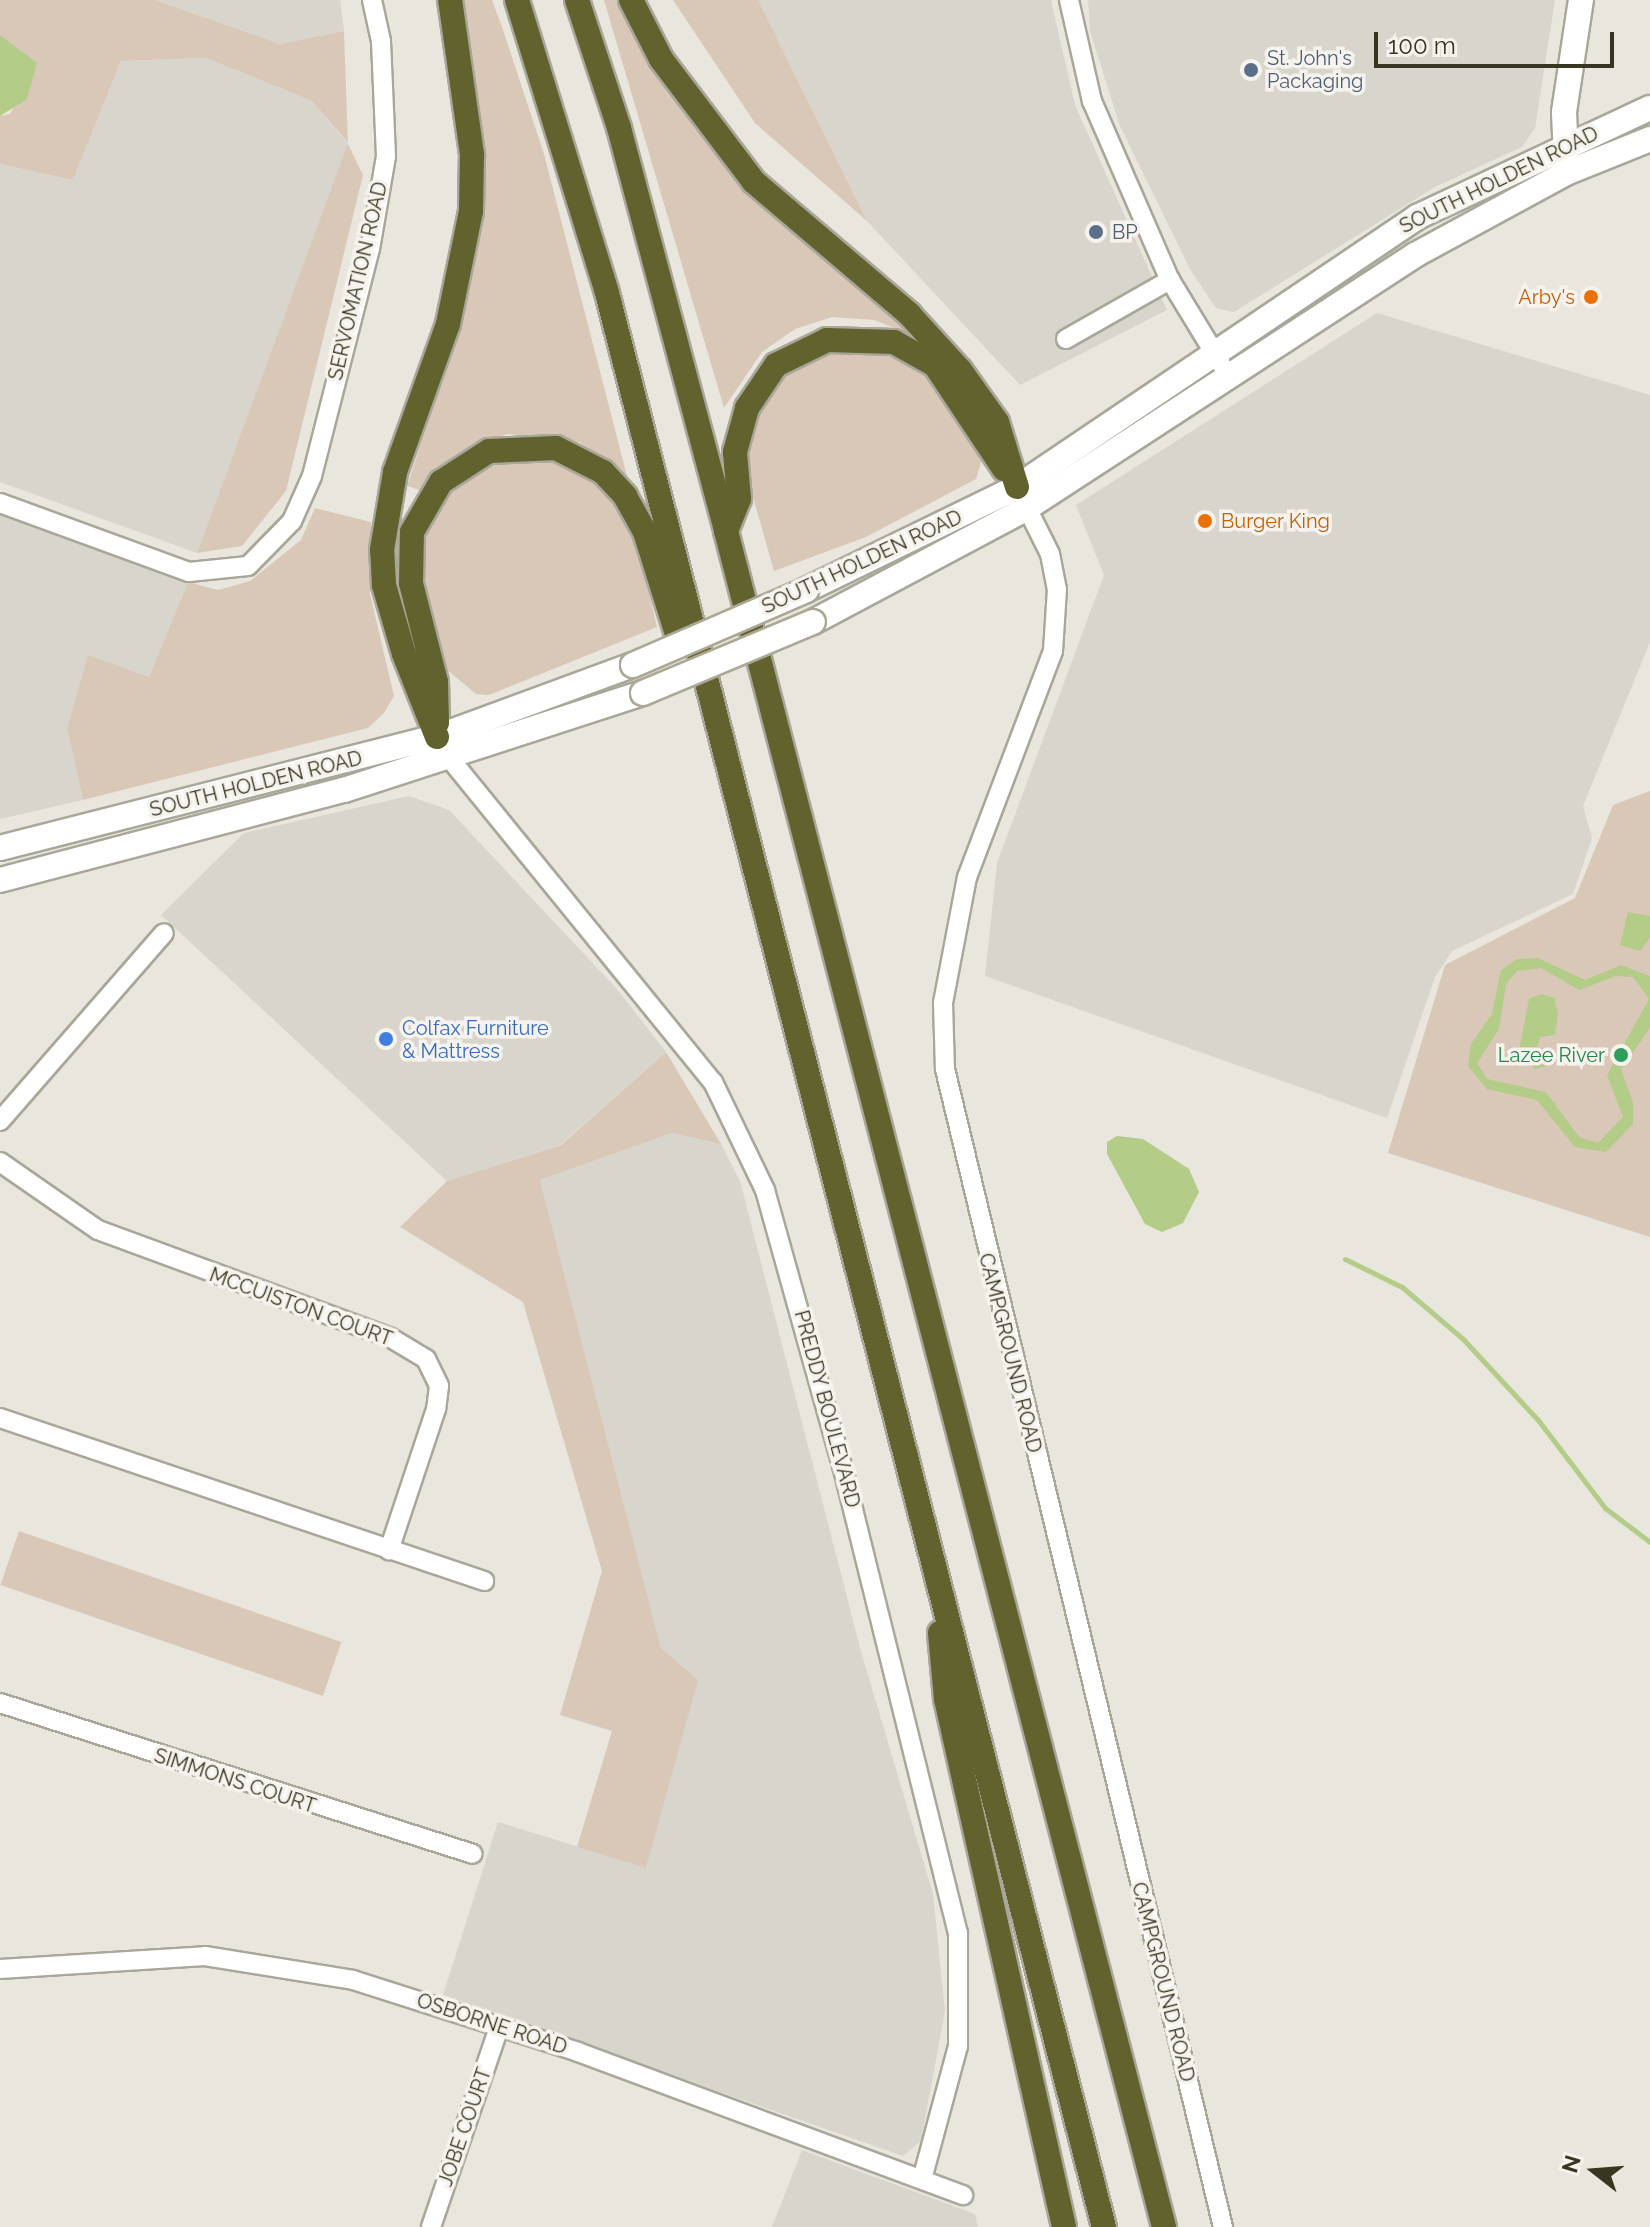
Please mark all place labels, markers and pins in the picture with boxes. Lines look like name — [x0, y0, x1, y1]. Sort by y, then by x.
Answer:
place label: St. John's Packaging — [1267, 46, 1363, 93]
marker: St. John's Packaging — [1242, 61, 1260, 79]
place label: BP — [1112, 220, 1138, 244]
marker: BP — [1087, 223, 1105, 241]
place label: Arby's — [1518, 285, 1575, 309]
marker: Arby's — [1582, 288, 1600, 306]
place label: Burger King — [1221, 509, 1330, 533]
marker: Burger King — [1196, 512, 1214, 530]
place label: Colfax Furniture & Mattress — [402, 1016, 549, 1063]
marker: Colfax Furniture & Mattress — [377, 1030, 395, 1048]
place label: Lazee River — [1498, 1043, 1605, 1067]
marker: Lazee River — [1612, 1046, 1630, 1064]

